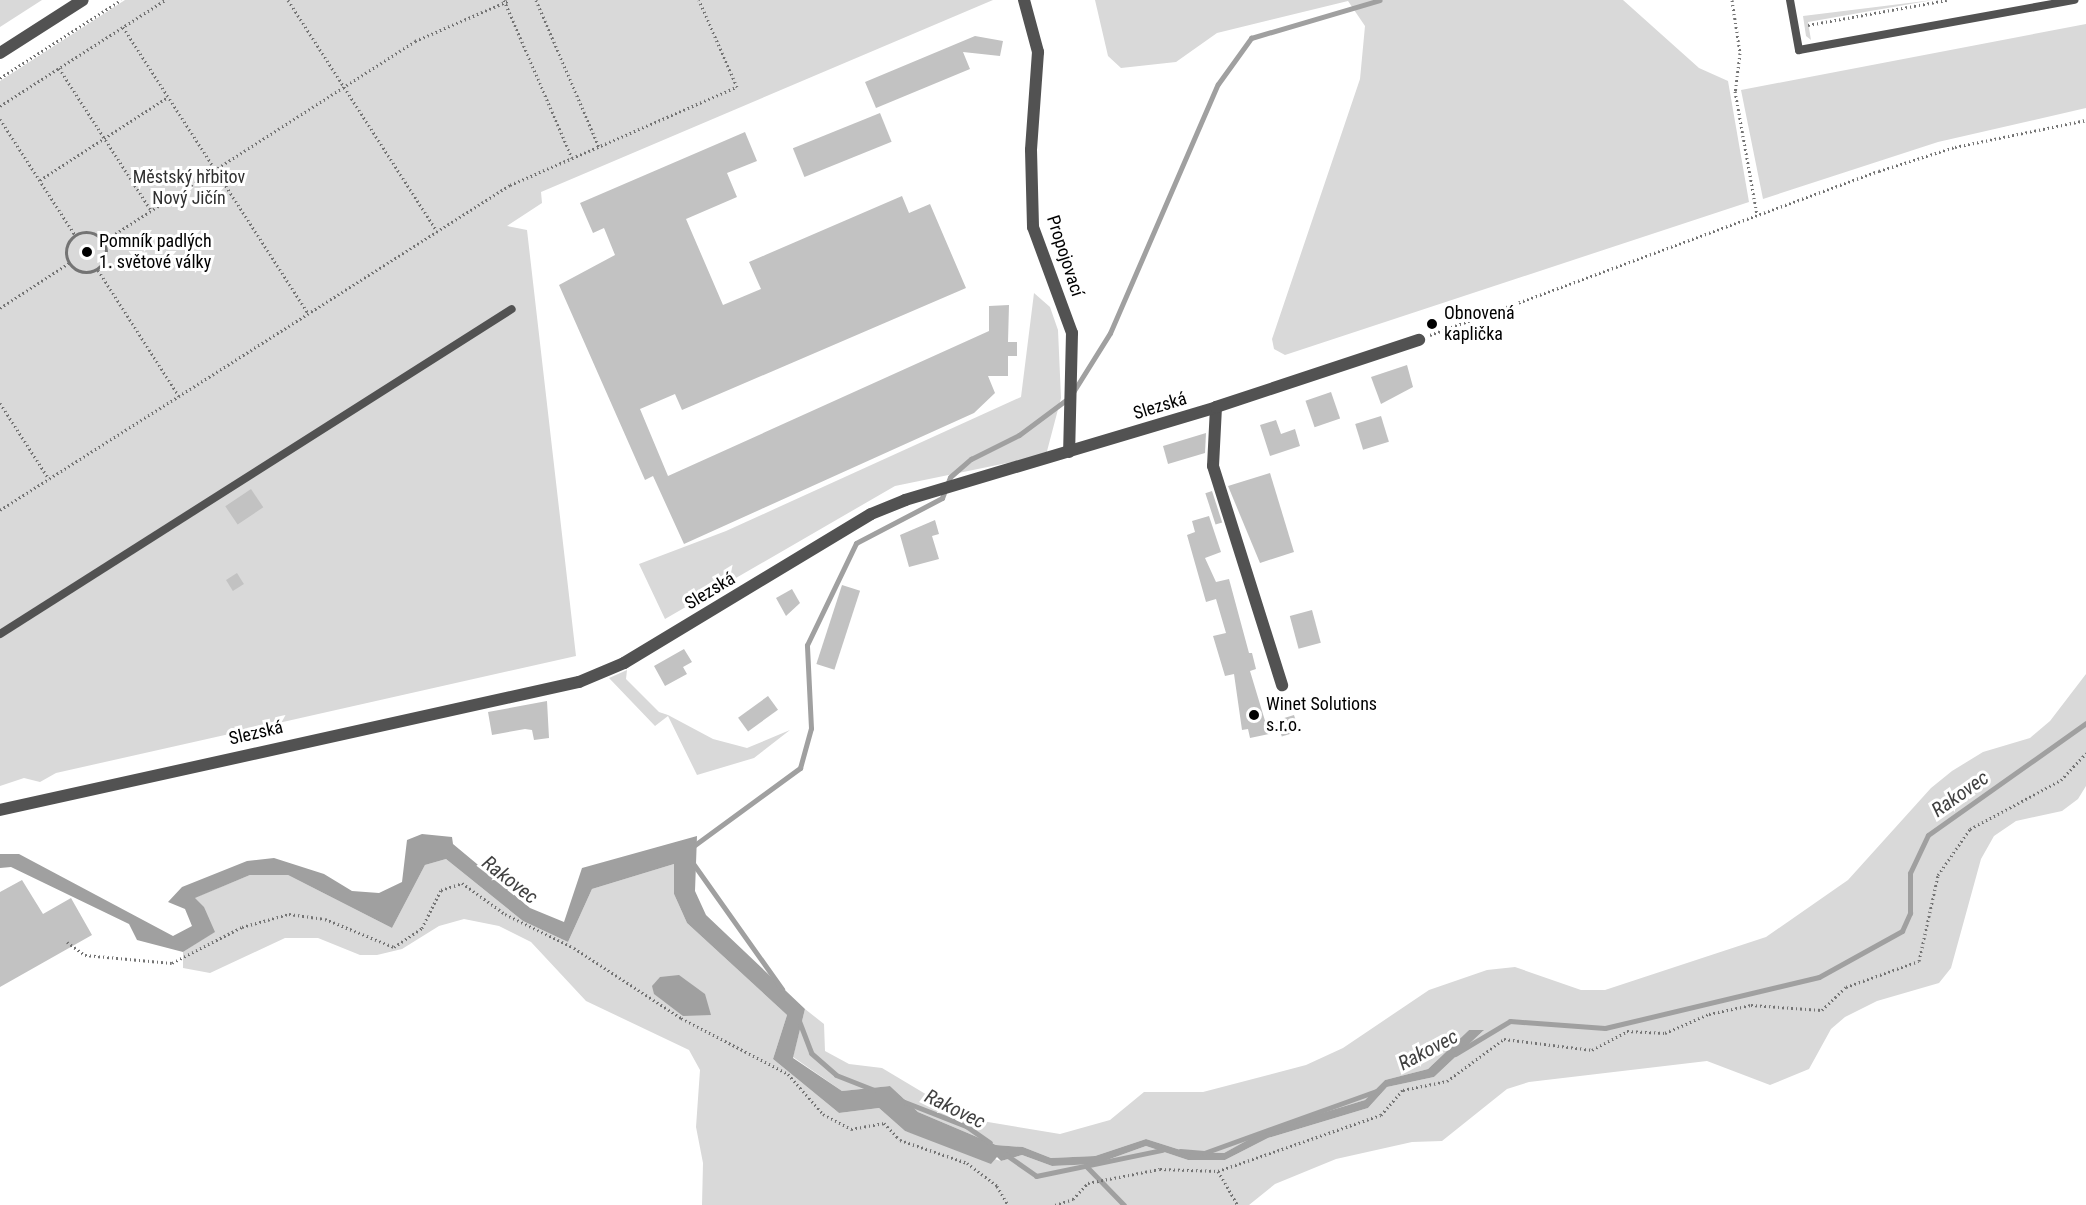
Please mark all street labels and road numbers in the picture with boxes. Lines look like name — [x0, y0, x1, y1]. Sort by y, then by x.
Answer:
street label: Propojovací — [1042, 213, 1088, 299]
street label: Slezská — [1131, 388, 1189, 424]
street label: Slezská — [681, 568, 739, 614]
street label: Slezská — [227, 716, 285, 750]

